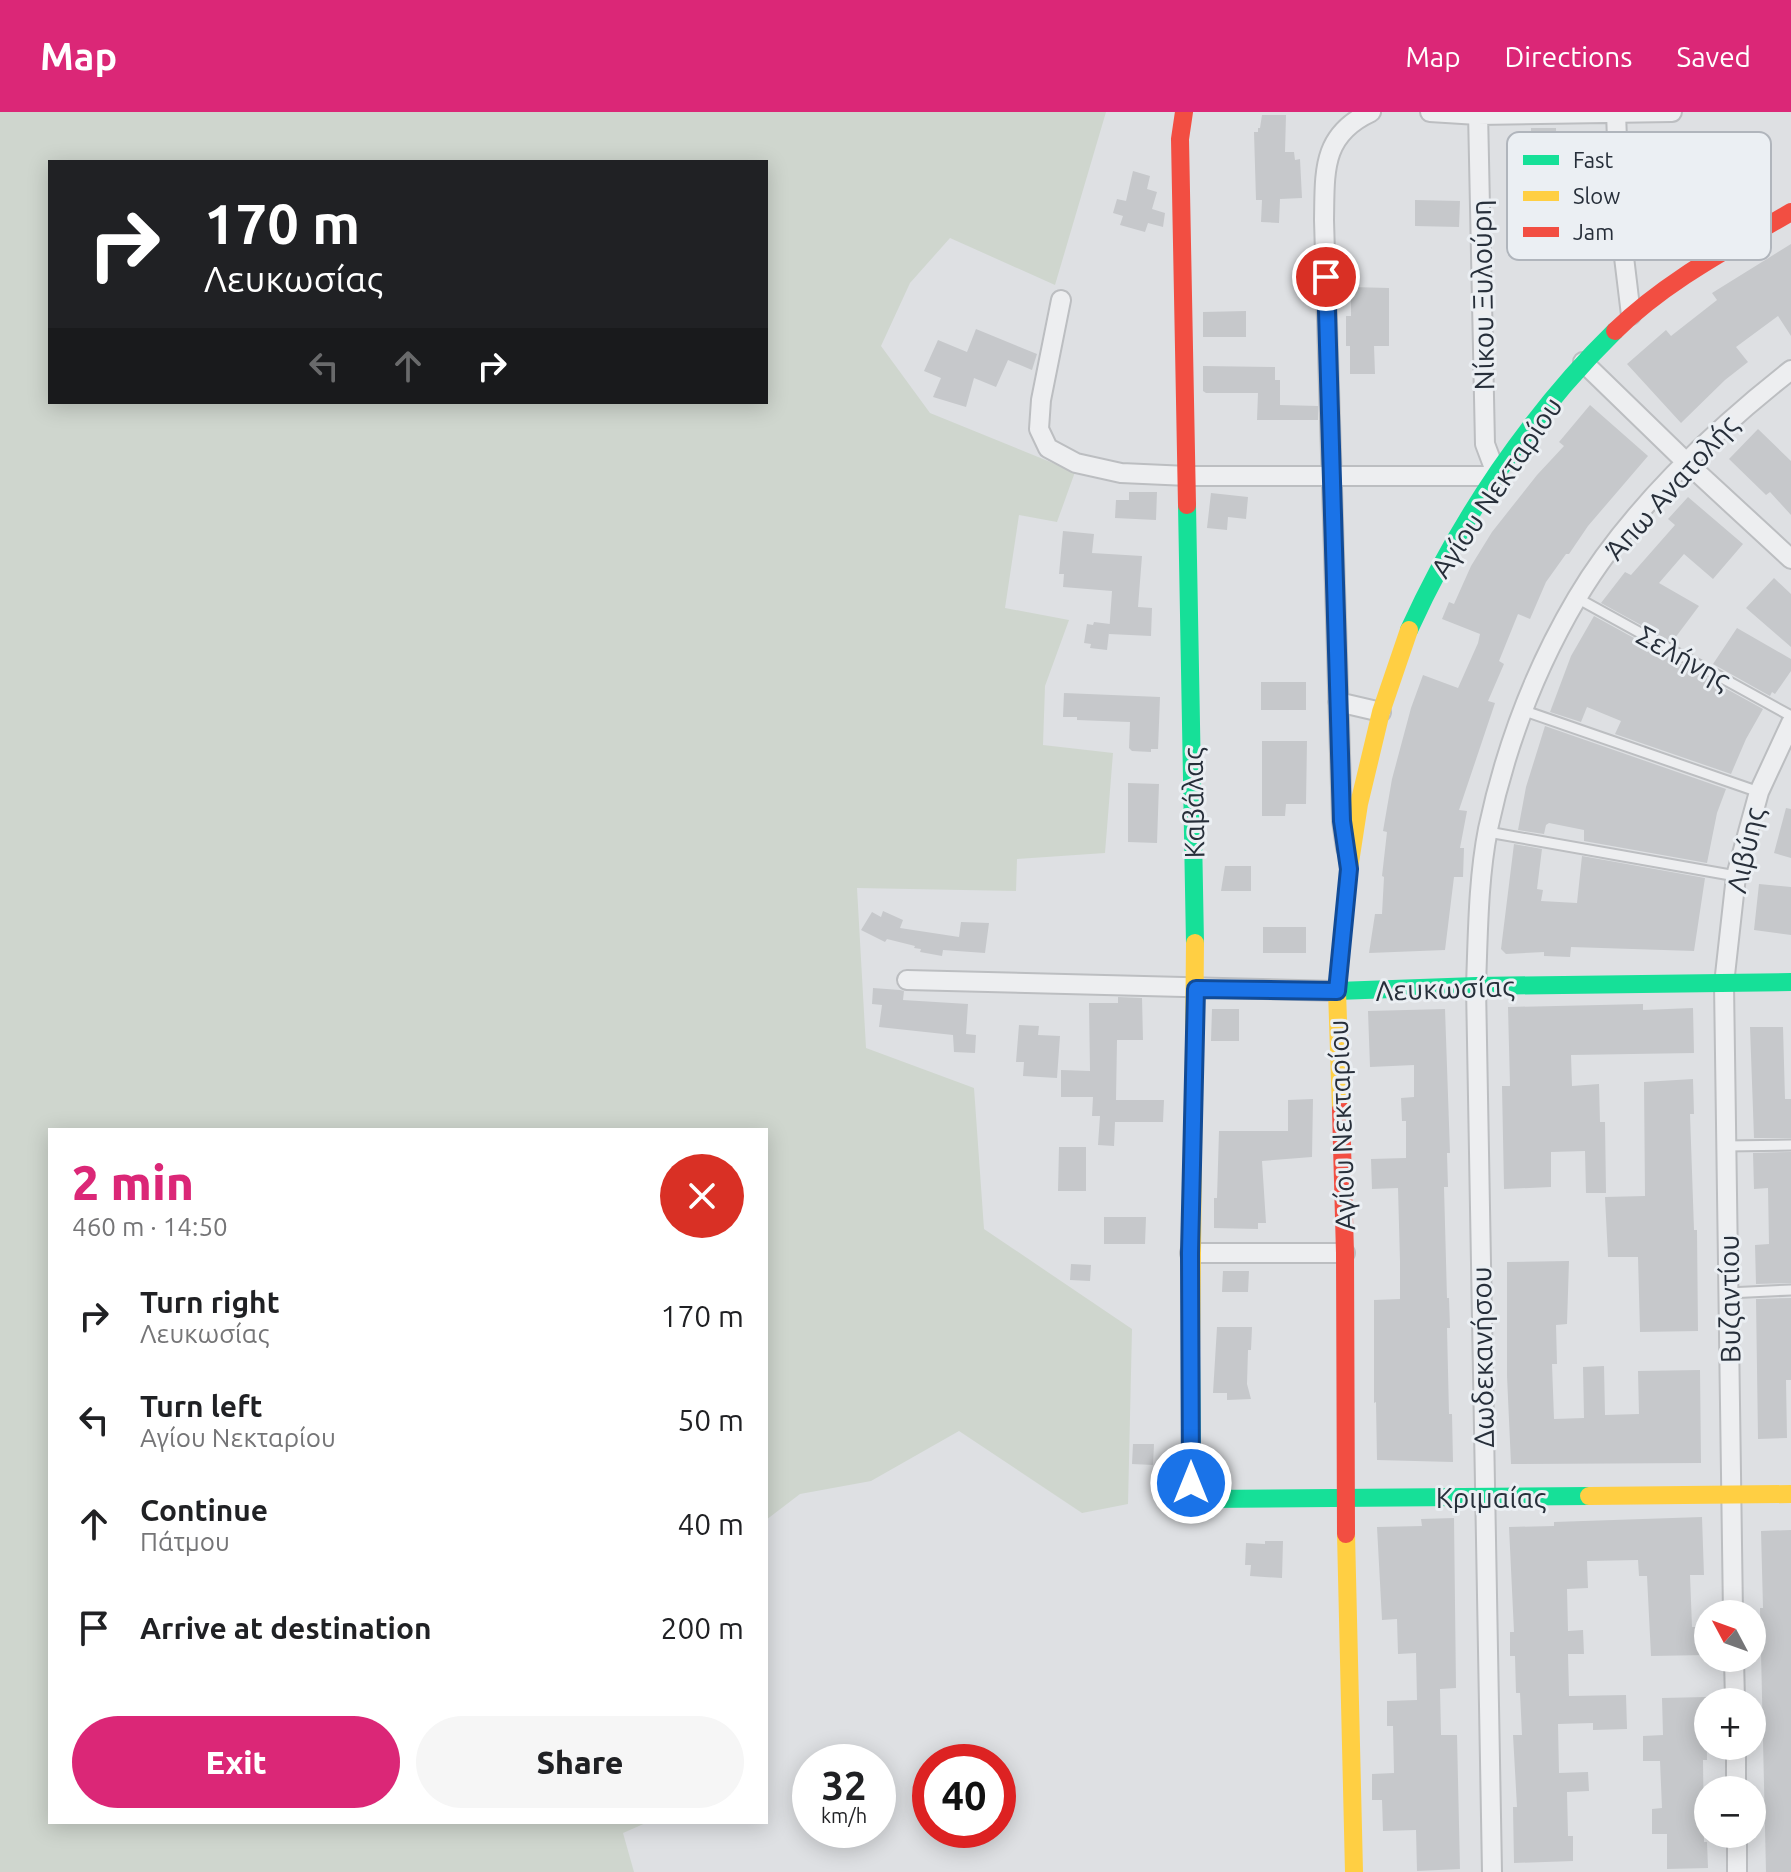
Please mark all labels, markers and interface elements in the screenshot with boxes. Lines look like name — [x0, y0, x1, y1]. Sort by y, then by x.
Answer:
text: Map — [40, 35, 117, 77]
text: Map — [1405, 41, 1461, 72]
text: Directions — [1505, 41, 1632, 72]
text: Saved — [1676, 41, 1751, 72]
legend — [1507, 132, 1771, 260]
text: Fast — [1573, 147, 1614, 172]
text: Slow — [1573, 183, 1620, 208]
icon: right — [72, 192, 176, 296]
text: 170 m — [204, 192, 360, 255]
street label: Νίκου Ξυλούρη — [1465, 199, 1499, 391]
text: Jam — [1573, 219, 1614, 244]
pin — [1292, 243, 1360, 311]
icon: arrive — [1304, 255, 1348, 299]
text: Λευκωσίας — [204, 258, 383, 299]
icon: left — [302, 344, 346, 388]
icon: ahead — [386, 344, 430, 388]
icon: right — [470, 344, 514, 388]
street label: Αγίου Νεκταρίου — [1424, 391, 1568, 583]
street label: Άπω Ανατολής — [1598, 408, 1745, 566]
street label: Σελήνης — [1631, 619, 1736, 696]
street label: Καβάλας — [1177, 747, 1210, 859]
street label: Λιβύης — [1720, 804, 1771, 896]
street label: Λευκωσίας — [1375, 970, 1515, 1007]
street label: Αγίου Νεκταρίου — [1322, 1019, 1360, 1231]
button: close — [660, 1154, 744, 1238]
text: 2 min — [72, 1155, 194, 1209]
text: 460 m · 14:50 — [72, 1212, 228, 1241]
street label: Βυζαντίου — [1712, 1234, 1747, 1364]
street label: Δωδεκανήσου — [1465, 1266, 1499, 1448]
text: Turn right — [140, 1285, 280, 1319]
icon: right — [72, 1294, 116, 1338]
text: 170 m — [660, 1299, 744, 1333]
text: Λευκωσίας — [140, 1319, 269, 1348]
text: Turn left — [140, 1389, 262, 1423]
icon: left — [72, 1398, 116, 1442]
text: 50 m — [677, 1403, 744, 1437]
text: Αγίου Νεκταρίου — [140, 1423, 336, 1452]
position arrow — [1149, 1441, 1233, 1525]
street label: Κριμαίας — [1436, 1482, 1547, 1514]
text: Continue — [140, 1493, 268, 1527]
icon: ahead — [72, 1502, 116, 1546]
text: 40 m — [677, 1507, 744, 1541]
text: Πάτμου — [140, 1527, 230, 1556]
north arrow — [1694, 1600, 1766, 1672]
map controls — [1694, 1600, 1766, 1848]
icon: arrive — [72, 1606, 116, 1650]
text: Arrive at destination — [140, 1611, 432, 1645]
text: 200 m — [660, 1611, 744, 1645]
button: + — [1694, 1688, 1766, 1760]
button: Exit — [72, 1716, 400, 1808]
button: Share — [416, 1716, 744, 1808]
speed limit sign: 40 — [912, 1744, 1016, 1848]
text: 32 — [821, 1763, 867, 1808]
button: − — [1694, 1776, 1766, 1848]
text: km/h — [821, 1804, 867, 1827]

